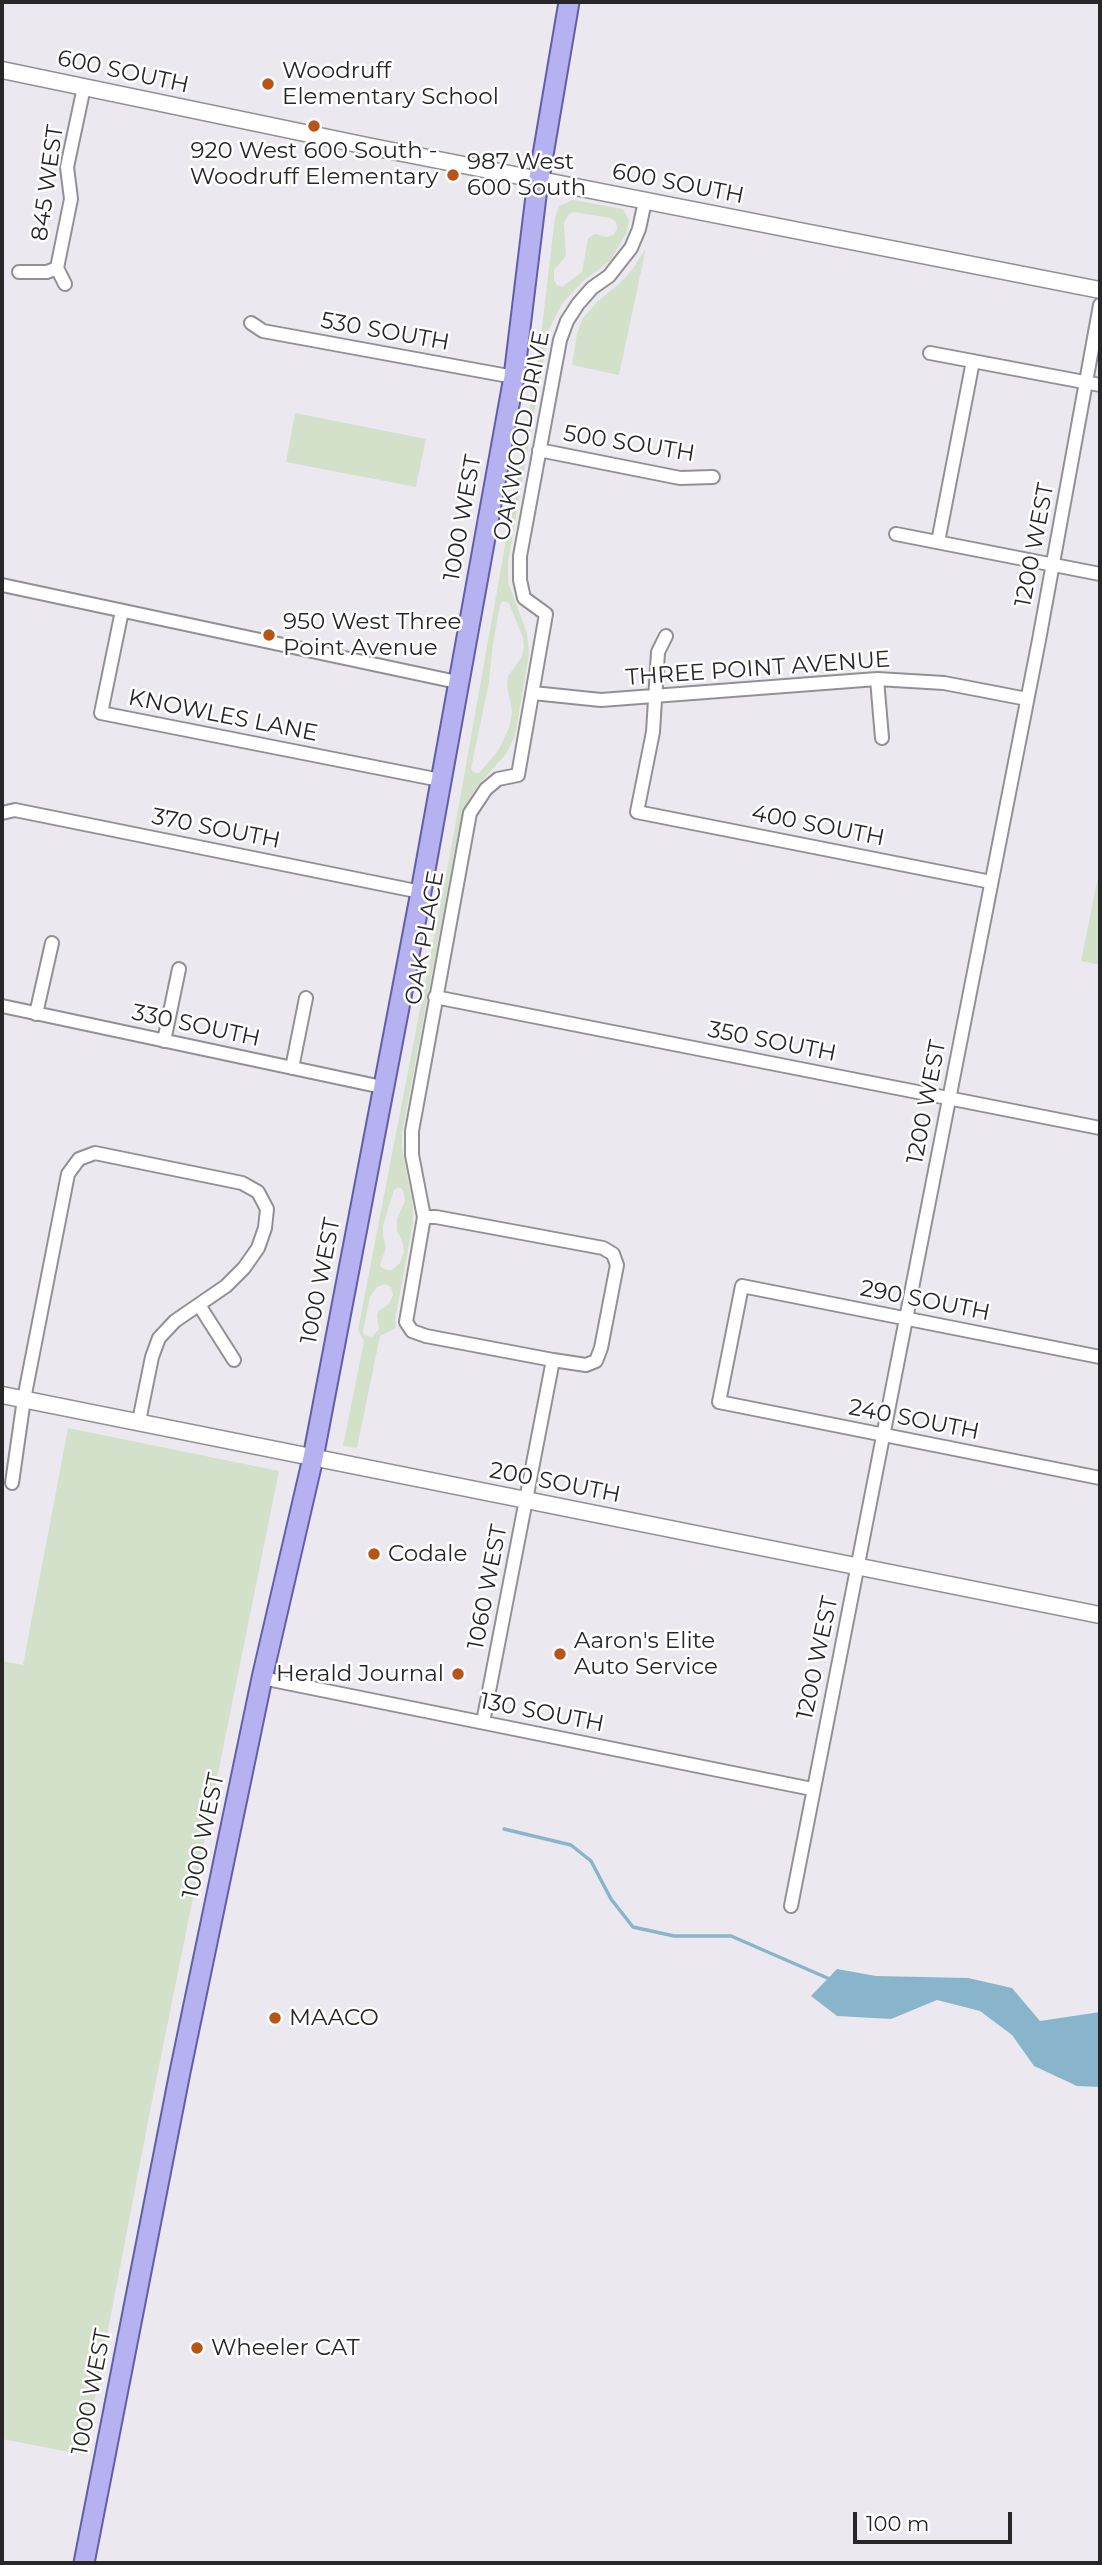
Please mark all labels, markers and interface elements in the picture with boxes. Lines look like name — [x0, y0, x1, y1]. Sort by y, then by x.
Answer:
street label: 600 SOUTH — [55, 45, 191, 99]
place label: Woodruff Elementary School — [282, 57, 499, 111]
marker: Woodruff Elementary School — [260, 76, 276, 92]
marker: 920 West 600 South - Woodruff Elementary — [306, 118, 322, 134]
street label: 845 WEST — [26, 123, 70, 243]
place label: 920 West 600 South - Woodruff Elementary — [190, 137, 438, 191]
place label: 987 West 600 South — [467, 148, 586, 202]
street label: 600 SOUTH — [610, 158, 746, 210]
marker: 987 West 600 South — [445, 167, 461, 183]
street label: 530 SOUTH — [318, 307, 452, 357]
street label: OAKWOOD DRIVE — [488, 329, 556, 543]
street label: 500 SOUTH — [561, 420, 697, 468]
street label: 1000 WEST — [438, 453, 488, 583]
street label: 1200 WEST — [1009, 481, 1061, 609]
place label: 950 West Three Point Avenue — [283, 608, 462, 662]
marker: 950 West Three Point Avenue — [261, 627, 277, 643]
street label: THREE POINT AVENUE — [625, 646, 891, 692]
street label: KNOWLES LANE — [126, 684, 320, 748]
street label: 400 SOUTH — [749, 800, 887, 852]
street label: 370 SOUTH — [149, 803, 283, 855]
street label: OAK PLACE — [400, 869, 450, 1007]
street label: 330 SOUTH — [129, 999, 263, 1053]
street label: 350 SOUTH — [705, 1016, 839, 1068]
street label: 1200 WEST — [901, 1038, 953, 1166]
street label: 1000 WEST — [295, 1216, 347, 1346]
street label: 290 SOUTH — [858, 1275, 992, 1327]
street label: 240 SOUTH — [846, 1394, 982, 1446]
street label: 200 SOUTH — [487, 1457, 623, 1509]
street label: 1060 WEST — [462, 1522, 514, 1652]
place label: Codale — [388, 1540, 467, 1568]
marker: Codale — [366, 1546, 382, 1562]
street label: 1200 WEST — [791, 1594, 845, 1722]
place label: Aaron's Elite Auto Service — [574, 1627, 718, 1681]
marker: Aaron's Elite Auto Service — [552, 1646, 568, 1662]
place label: Herald Journal — [276, 1660, 444, 1688]
marker: Herald Journal — [450, 1666, 466, 1682]
street label: 130 SOUTH — [478, 1687, 606, 1739]
street label: 1000 WEST — [177, 1771, 231, 1901]
place label: MAACO — [289, 2004, 379, 2032]
marker: MAACO — [267, 2010, 283, 2026]
street label: 1000 WEST — [66, 2327, 118, 2457]
place label: Wheeler CAT — [211, 2334, 360, 2362]
marker: Wheeler CAT — [189, 2340, 205, 2356]
scale bar — [857, 2498, 1016, 2542]
text: 100 m — [866, 2511, 929, 2536]

